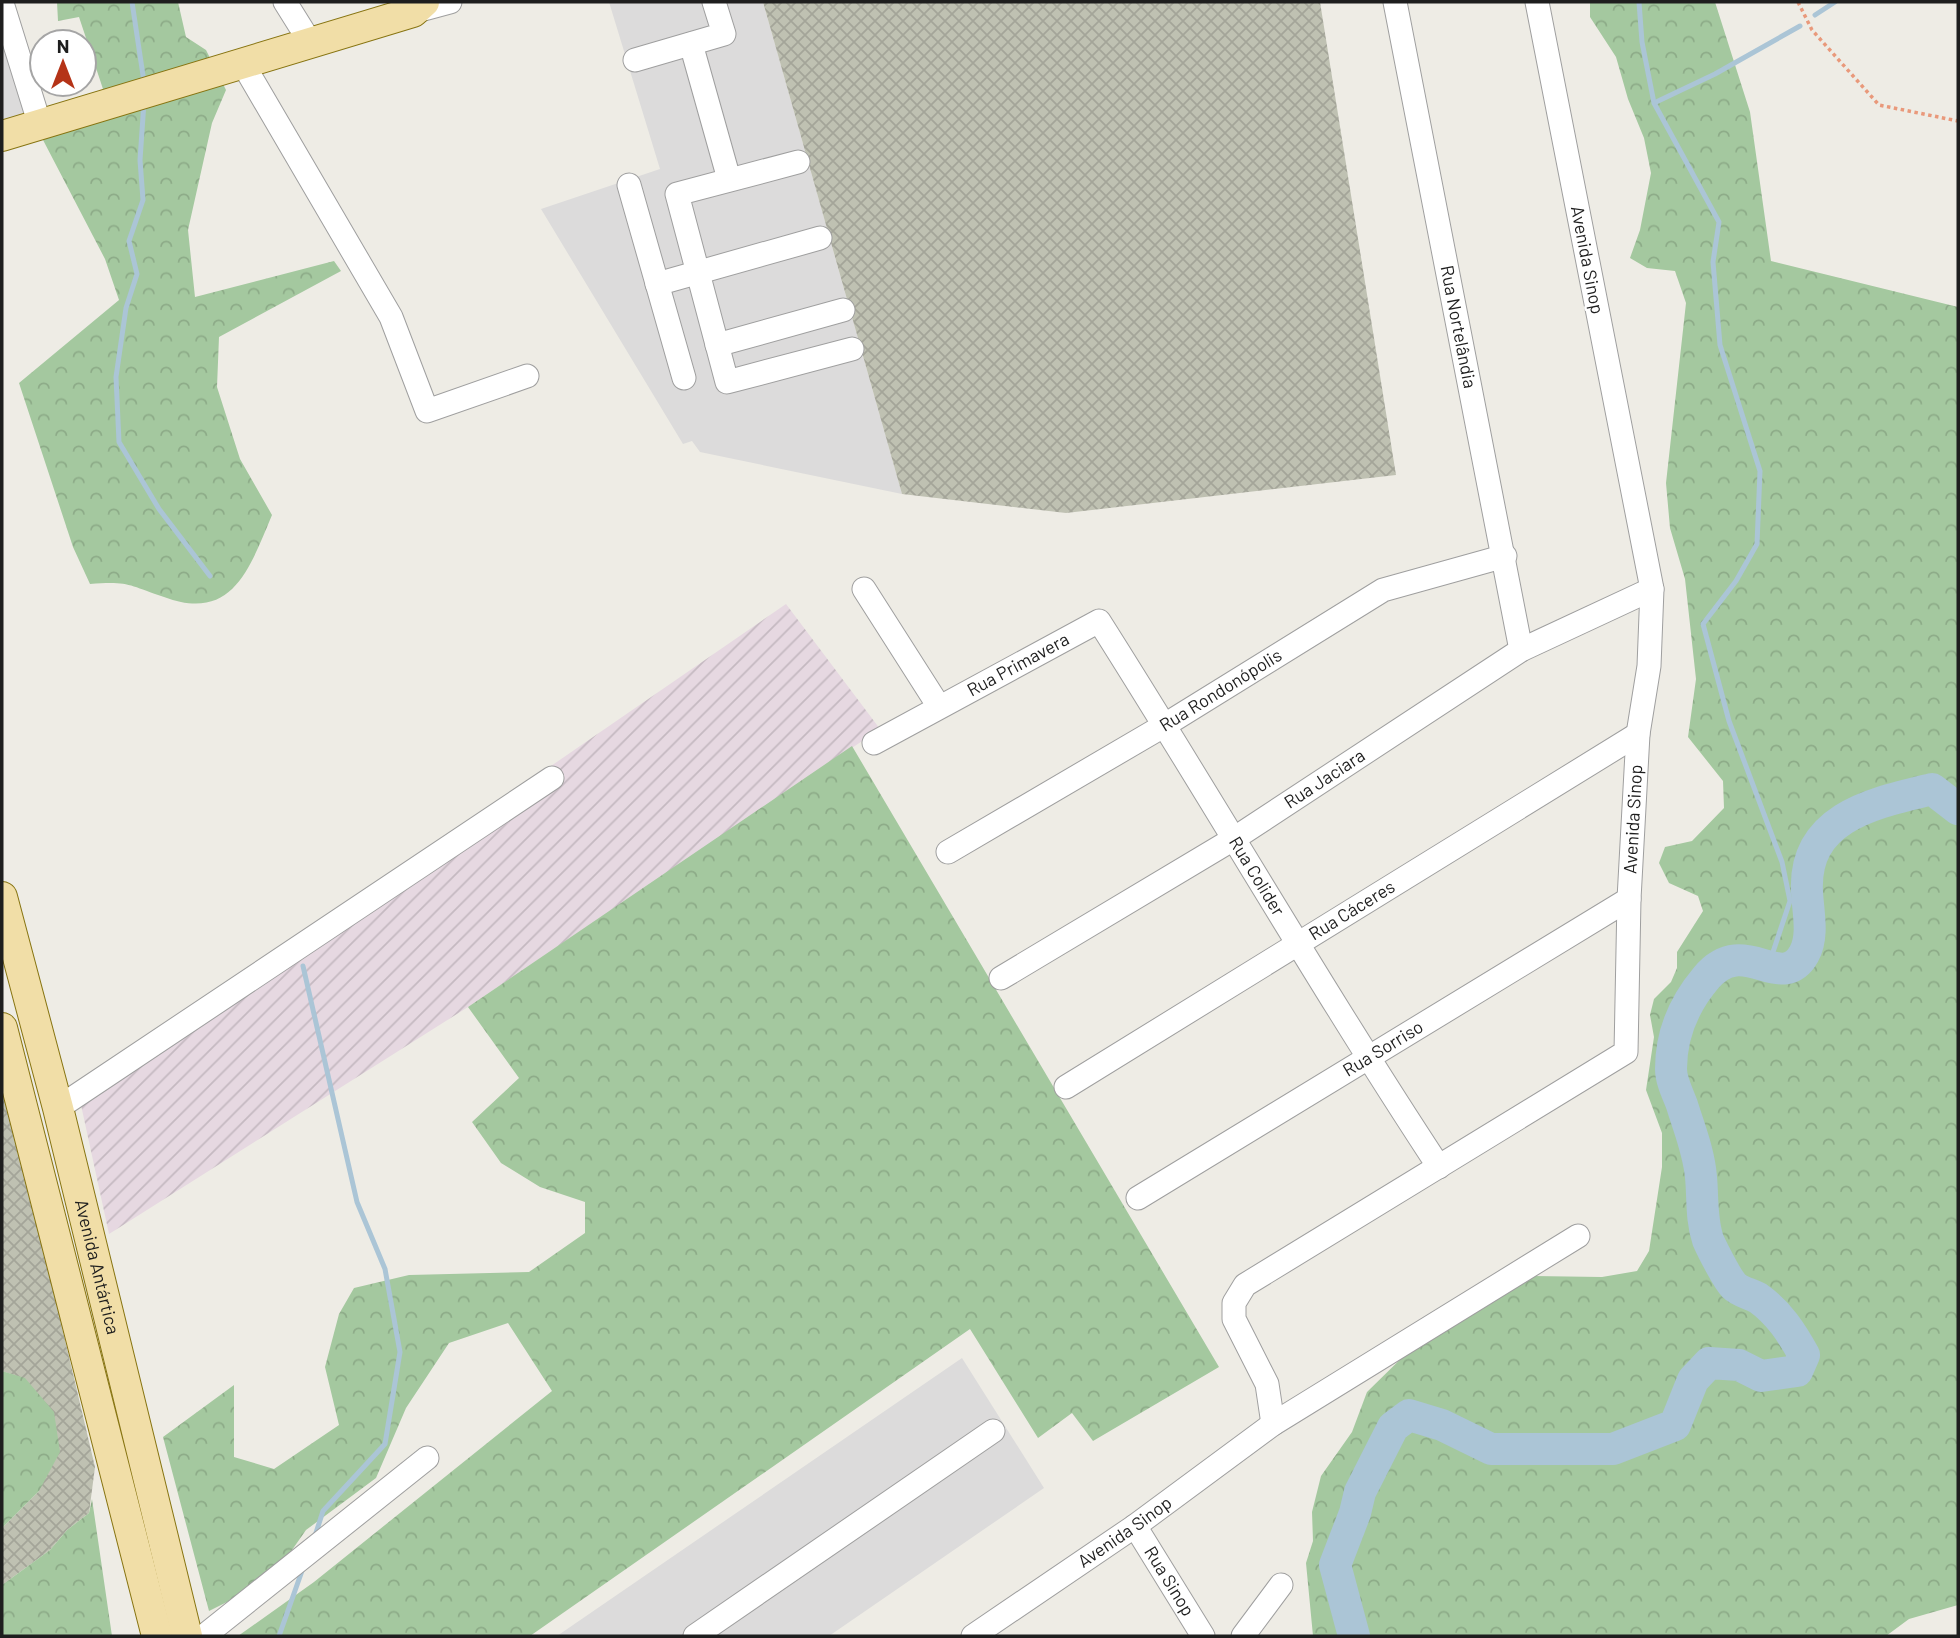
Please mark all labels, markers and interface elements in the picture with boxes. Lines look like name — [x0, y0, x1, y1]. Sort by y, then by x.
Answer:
north arrow — [28, 28, 98, 98]
text: N — [57, 34, 69, 57]
street label: Avenida Sinop — [1567, 204, 1609, 316]
street label: Rua Nortelândia — [1436, 263, 1482, 390]
street label: Rua Primavera — [963, 627, 1073, 701]
street label: Rua Rondonópolis — [1155, 643, 1285, 736]
street label: Rua Jaciara — [1280, 744, 1369, 813]
street label: Avenida Sinop — [1618, 764, 1646, 874]
street label: Rua Colider — [1225, 832, 1290, 920]
street label: Rua Cáceres — [1304, 875, 1398, 944]
street label: Rua Sorriso — [1338, 1015, 1427, 1081]
street label: Avenida Antártica — [71, 1197, 125, 1337]
street label: Avenida Sinop — [1073, 1491, 1176, 1572]
street label: Rua Sinop — [1140, 1542, 1200, 1620]

